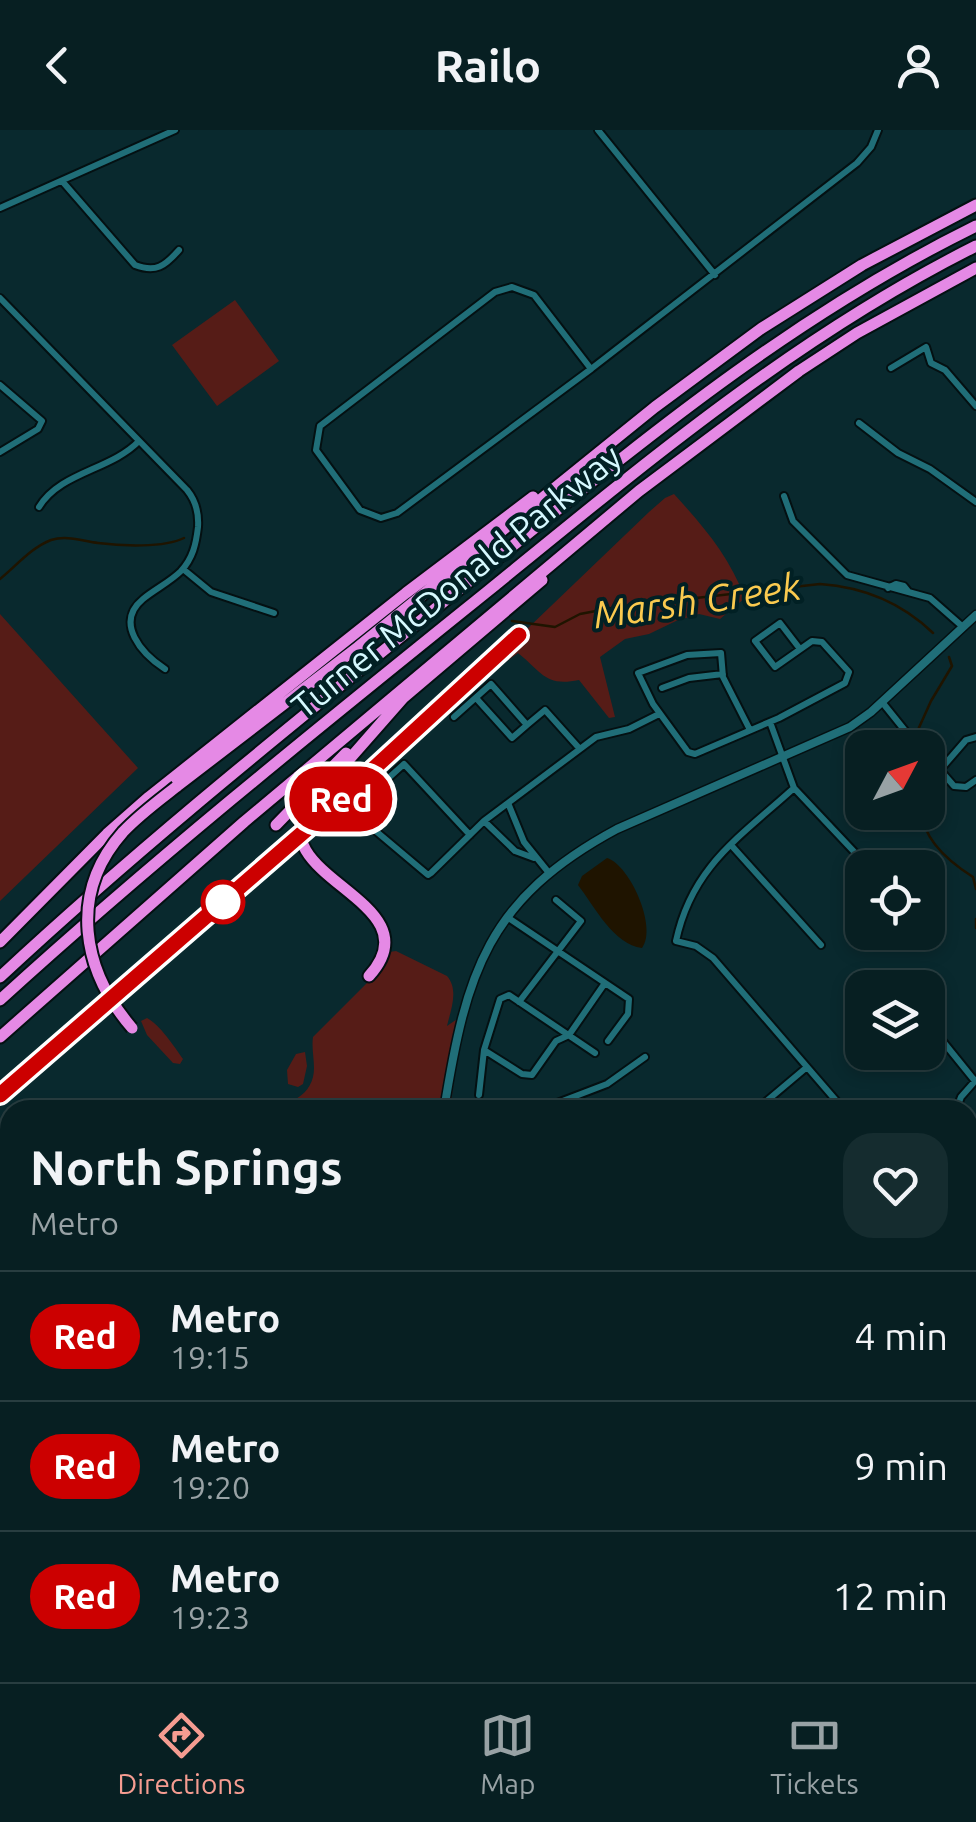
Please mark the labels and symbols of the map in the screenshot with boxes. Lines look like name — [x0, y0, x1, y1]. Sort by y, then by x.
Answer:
street label: Turner McDonald Parkway — [284, 436, 629, 726]
water label: Marsh Creek — [591, 565, 804, 635]
north arrow — [845, 730, 945, 830]
line badge: Red — [284, 766, 398, 832]
unlabelled marker — [202, 881, 244, 923]

